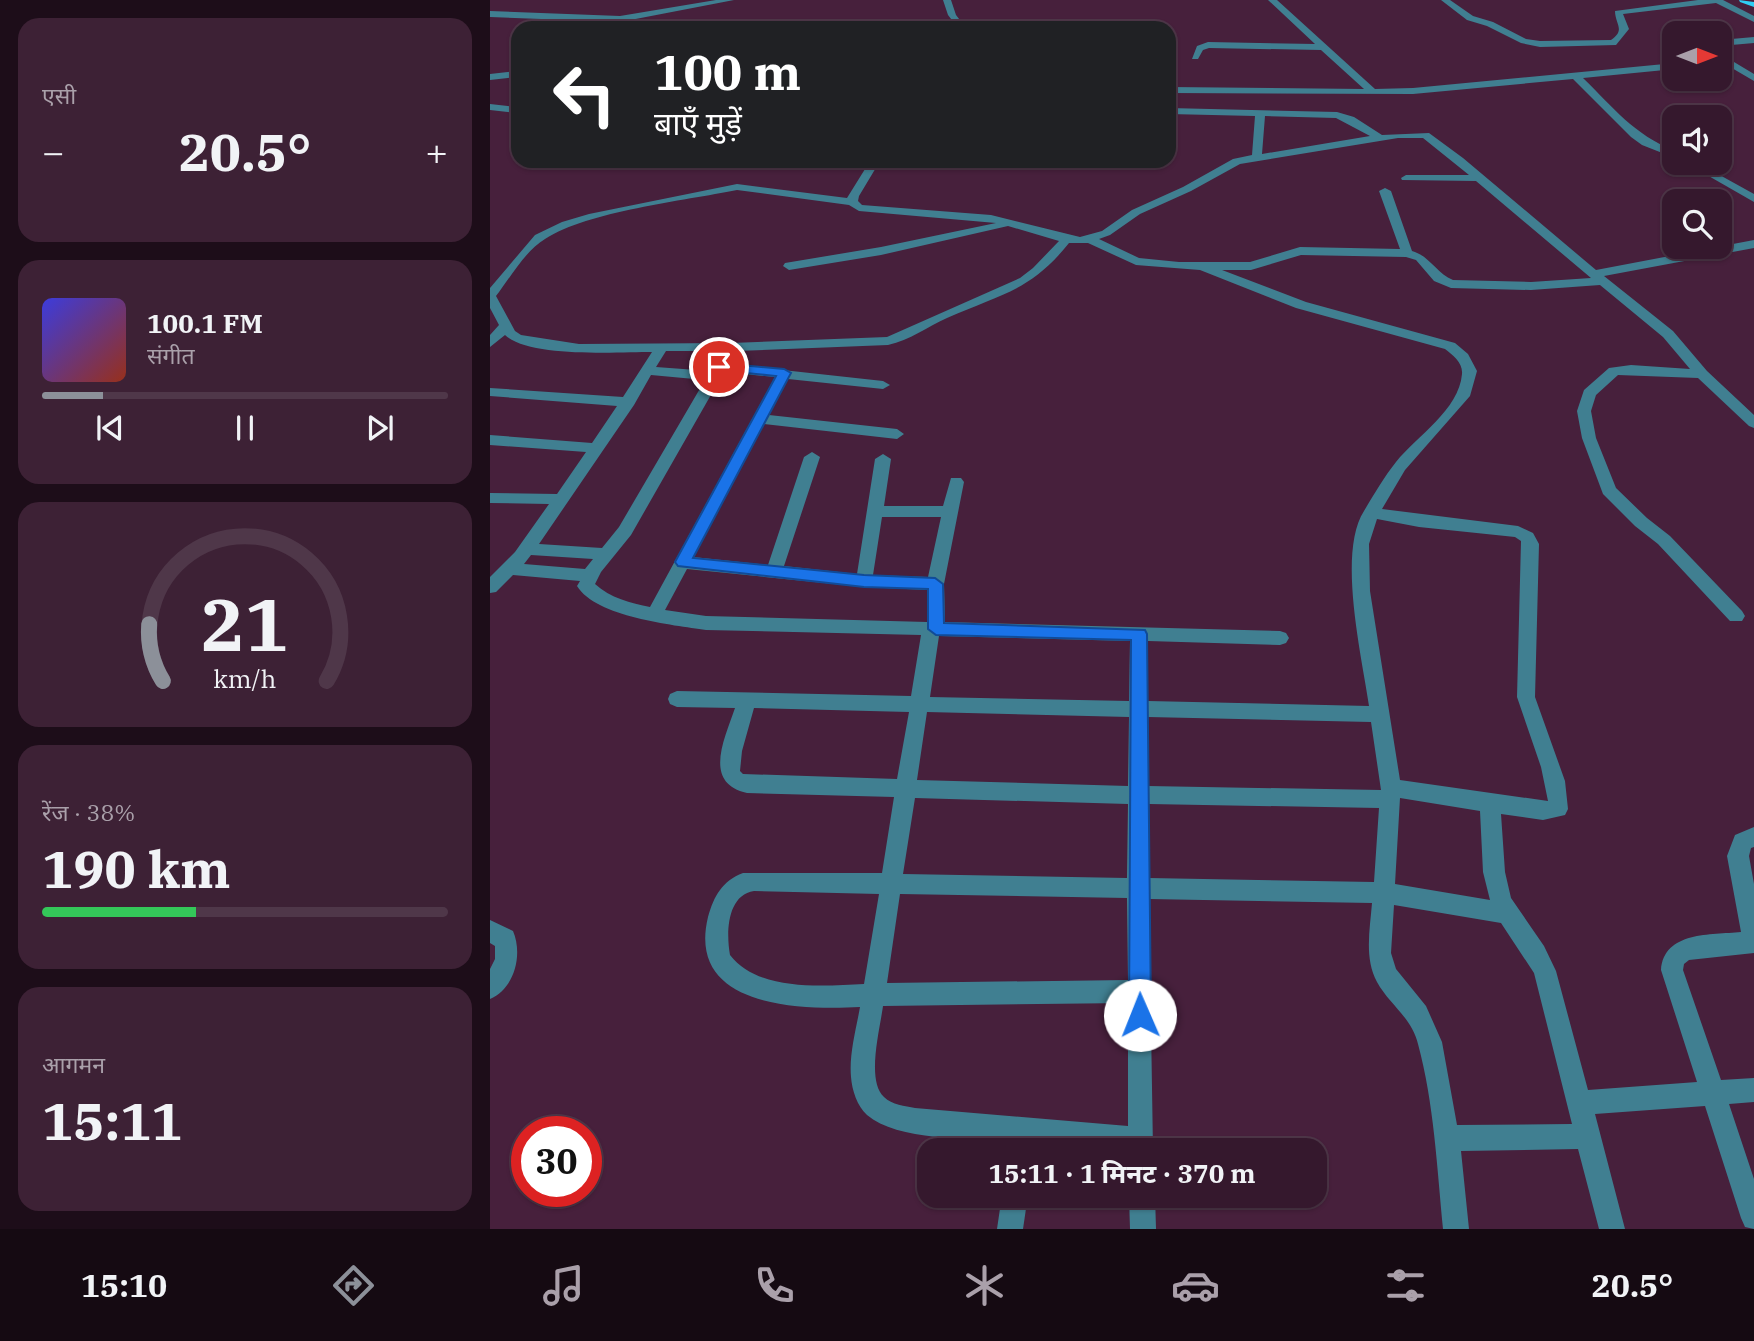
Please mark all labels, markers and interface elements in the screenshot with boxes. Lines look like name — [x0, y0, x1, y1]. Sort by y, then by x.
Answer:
north arrow — [1662, 21, 1732, 91]
map controls — [1662, 21, 1732, 259]
text: 100 m — [654, 40, 801, 103]
icon: left — [539, 49, 630, 140]
text: एसी — [42, 80, 76, 110]
text: बाएँ मुड़ें — [654, 102, 742, 144]
button: sound — [1662, 105, 1732, 175]
text: 20.5° — [179, 118, 311, 185]
text: − — [42, 127, 65, 176]
text: + — [425, 127, 448, 176]
button: search — [1662, 189, 1732, 259]
text: 100.1 FM — [147, 306, 263, 340]
pin — [689, 337, 749, 397]
text: संगीत — [147, 340, 195, 370]
icon: arrive — [700, 348, 738, 386]
icon: previous — [91, 409, 129, 447]
icon: pause — [226, 409, 264, 447]
icon: next — [361, 409, 399, 447]
text: 21 — [201, 576, 289, 671]
text: km/h — [213, 661, 277, 694]
text: रेंज · 38% — [42, 797, 135, 827]
text: 190 km — [42, 835, 231, 902]
position arrow — [1103, 978, 1177, 1052]
text: आगमन — [42, 1049, 105, 1079]
text: 15:11 — [42, 1087, 183, 1154]
speed limit sign: 30 — [511, 1116, 602, 1207]
text: 15:11 · 1 मिनट · 370 m — [988, 1156, 1256, 1190]
icon: directions — [329, 1261, 378, 1310]
icon: music — [539, 1261, 588, 1310]
icon: phone — [750, 1261, 799, 1310]
icon: climate — [960, 1261, 1009, 1310]
icon: car — [1171, 1261, 1220, 1310]
icon: filters — [1381, 1261, 1430, 1310]
text: 15:10 — [81, 1264, 167, 1306]
text: 20.5° — [1592, 1264, 1673, 1306]

